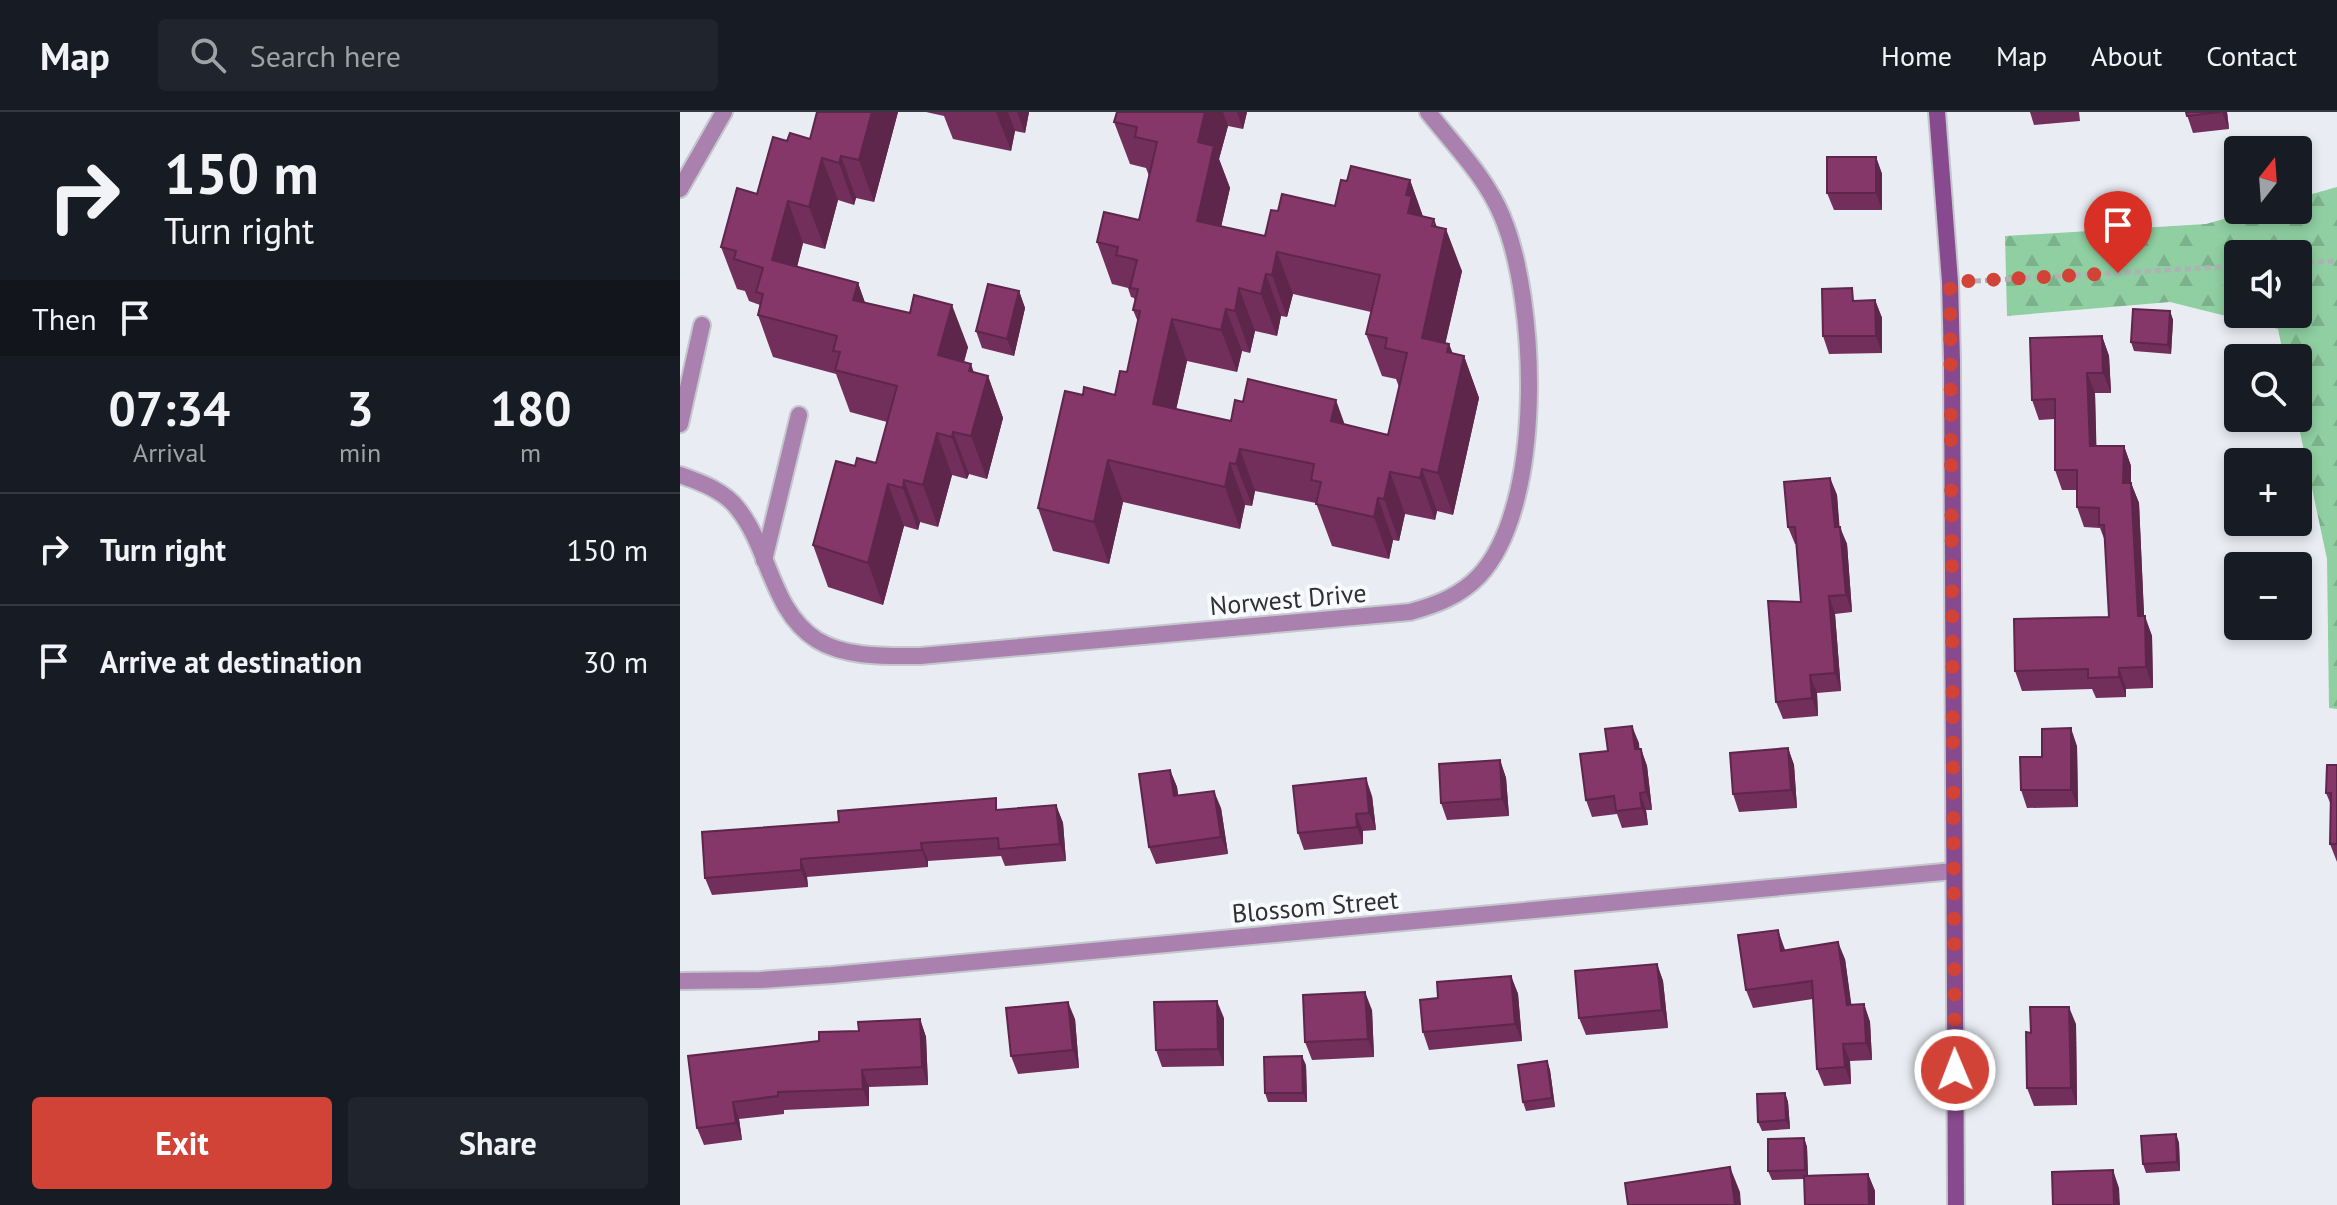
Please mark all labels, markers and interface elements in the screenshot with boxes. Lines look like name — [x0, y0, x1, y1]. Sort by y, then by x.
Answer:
search box — [158, 19, 718, 91]
text: Map — [40, 31, 110, 80]
icon: search — [186, 33, 230, 77]
text: Search here — [250, 36, 401, 75]
text: Home — [1881, 37, 1952, 74]
text: Map — [1996, 37, 2047, 74]
text: About — [2091, 37, 2162, 74]
text: Contact — [2206, 37, 2297, 74]
north arrow — [2224, 136, 2312, 224]
map controls — [2224, 136, 2312, 640]
text: 150 m — [164, 137, 319, 209]
icon: right — [32, 144, 136, 248]
pin — [2084, 191, 2152, 273]
icon: arrive — [2096, 203, 2140, 247]
text: Turn right — [164, 207, 314, 254]
button: sound — [2224, 240, 2312, 328]
icon: arrive — [113, 296, 157, 340]
text: Then — [32, 299, 97, 338]
button: search — [2224, 344, 2312, 432]
text: 07:34 — [109, 377, 230, 439]
text: 3 — [346, 377, 374, 439]
text: 180 — [490, 377, 571, 439]
text: Arrival — [133, 436, 206, 469]
text: min — [339, 436, 381, 469]
text: m — [520, 436, 541, 469]
button: + — [2224, 448, 2312, 536]
icon: right — [32, 527, 76, 571]
text: Turn right — [100, 530, 226, 569]
text: 150 m — [567, 530, 648, 569]
button: − — [2224, 552, 2312, 640]
street label: Norwest Drive — [1208, 576, 1368, 622]
icon: arrive — [32, 639, 76, 683]
text: Arrive at destination — [100, 642, 362, 681]
text: 30 m — [583, 642, 648, 681]
street label: Blossom Street — [1230, 882, 1400, 930]
position arrow — [1913, 1028, 1997, 1112]
button: Exit — [32, 1097, 332, 1189]
button: Share — [348, 1097, 648, 1189]

